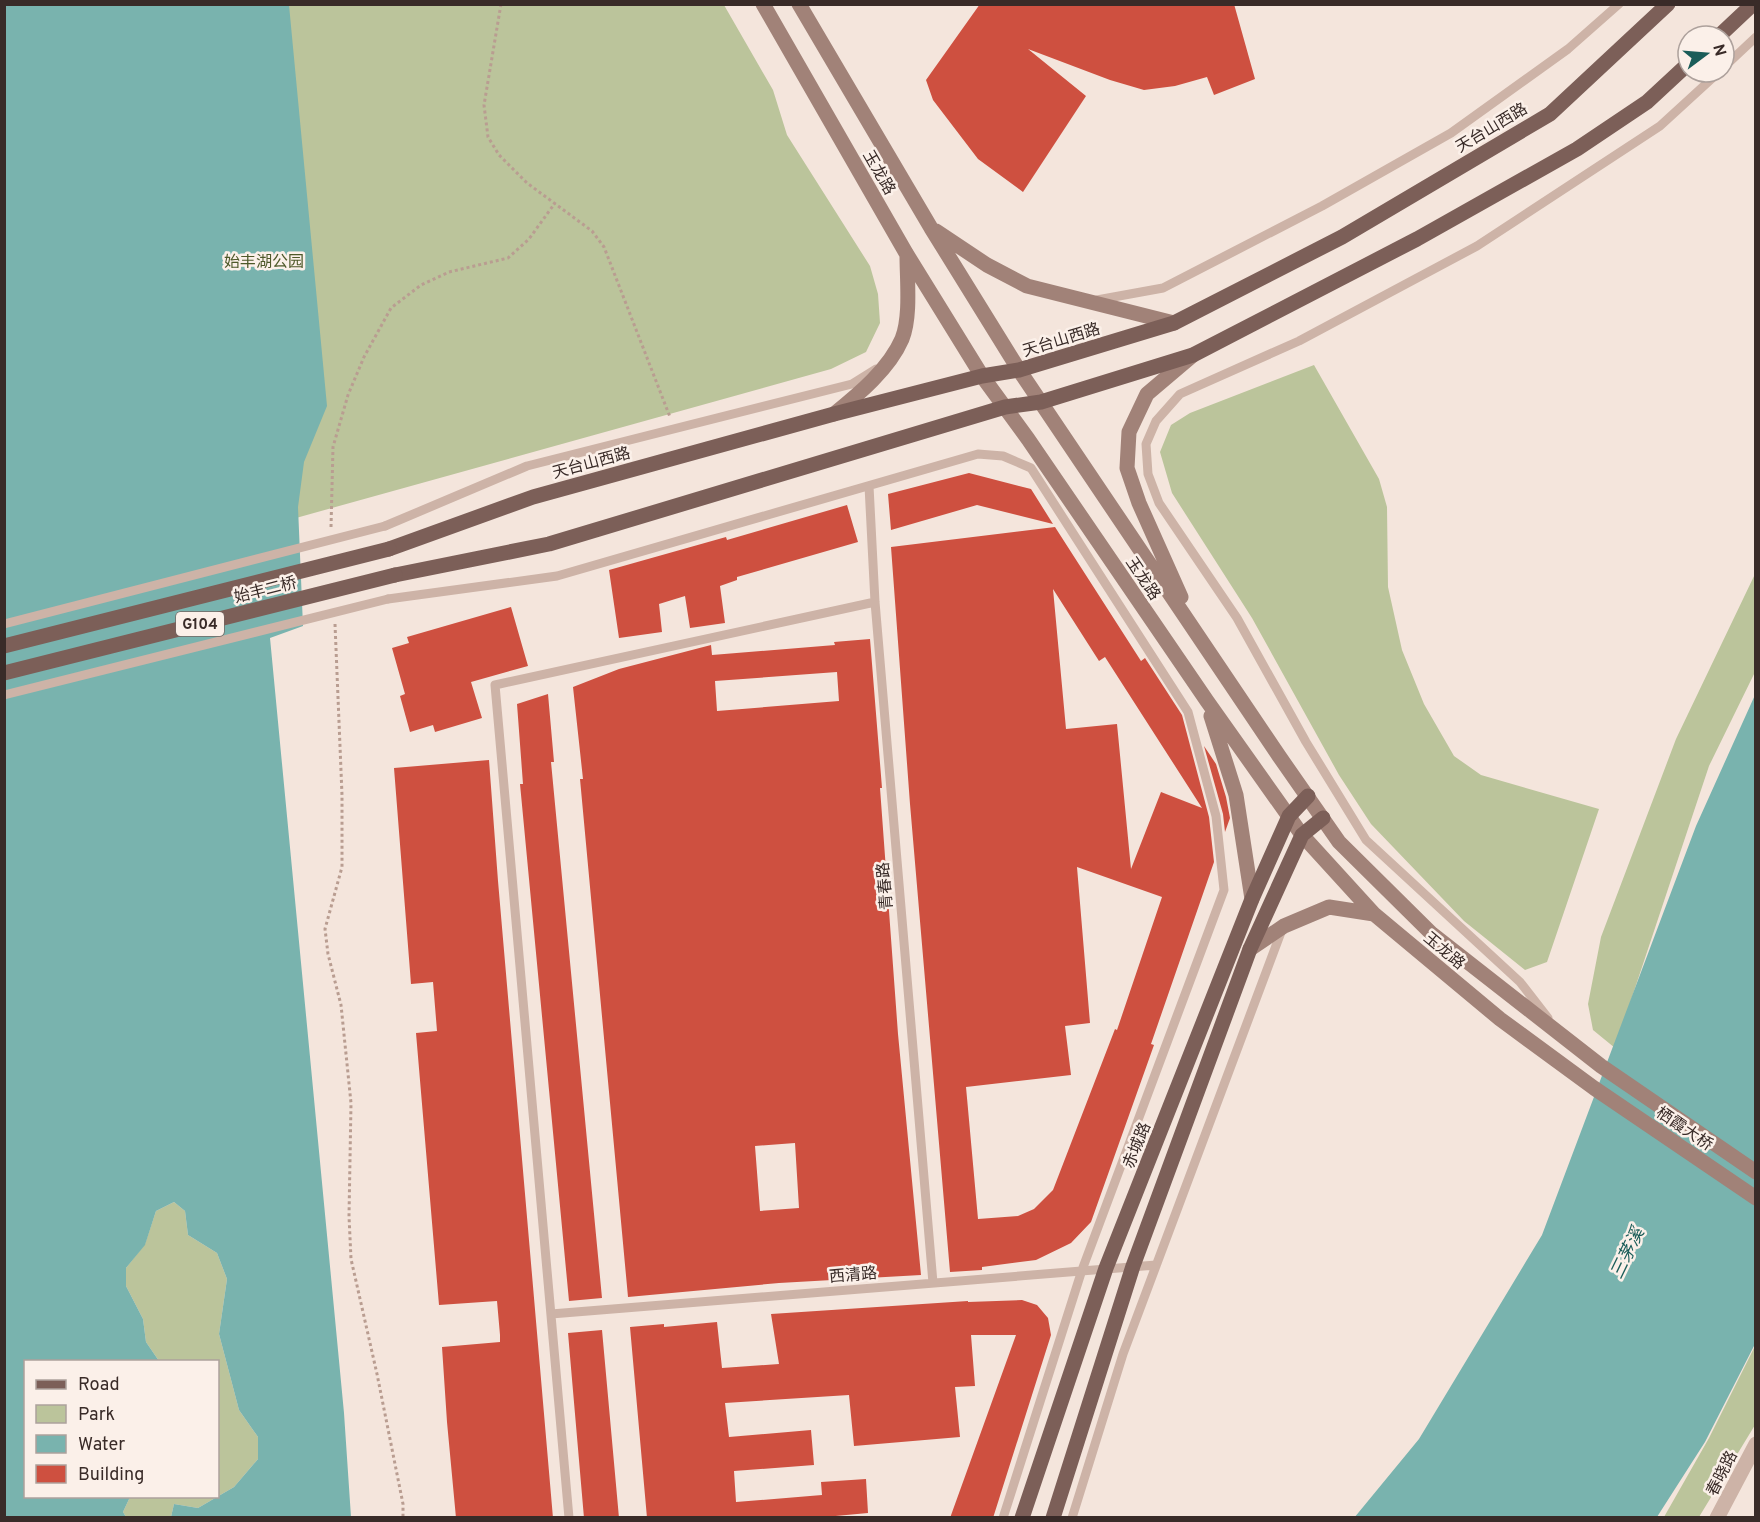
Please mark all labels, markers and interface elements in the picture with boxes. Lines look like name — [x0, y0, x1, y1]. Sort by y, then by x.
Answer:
north arrow — [1676, 24, 1736, 84]
text: N — [1707, 42, 1730, 59]
street label: 天台山西路 — [1453, 100, 1531, 158]
street label: 玉龙路 — [858, 147, 899, 199]
park label: 始丰湖公园 — [224, 253, 304, 273]
street label: 天台山西路 — [1020, 320, 1103, 362]
street label: 天台山西路 — [550, 444, 633, 484]
street label: 玉龙路 — [1121, 554, 1164, 605]
street label: 始丰二桥 — [232, 573, 299, 608]
road number: G104 — [176, 612, 224, 636]
street label: 青春路 — [874, 861, 898, 911]
street label: 玉龙路 — [1419, 928, 1469, 975]
street label: 栖霞大桥 — [1652, 1103, 1716, 1156]
street label: 赤城路 — [1120, 1120, 1156, 1172]
water label: 三茅溪 — [1606, 1223, 1651, 1283]
street label: 西清路 — [828, 1264, 878, 1288]
legend — [24, 1360, 219, 1498]
text: Road — [78, 1374, 120, 1397]
text: Park — [78, 1404, 115, 1427]
text: Water — [78, 1434, 125, 1457]
street label: 春晓路 — [1703, 1448, 1743, 1500]
text: Building — [78, 1464, 144, 1487]

